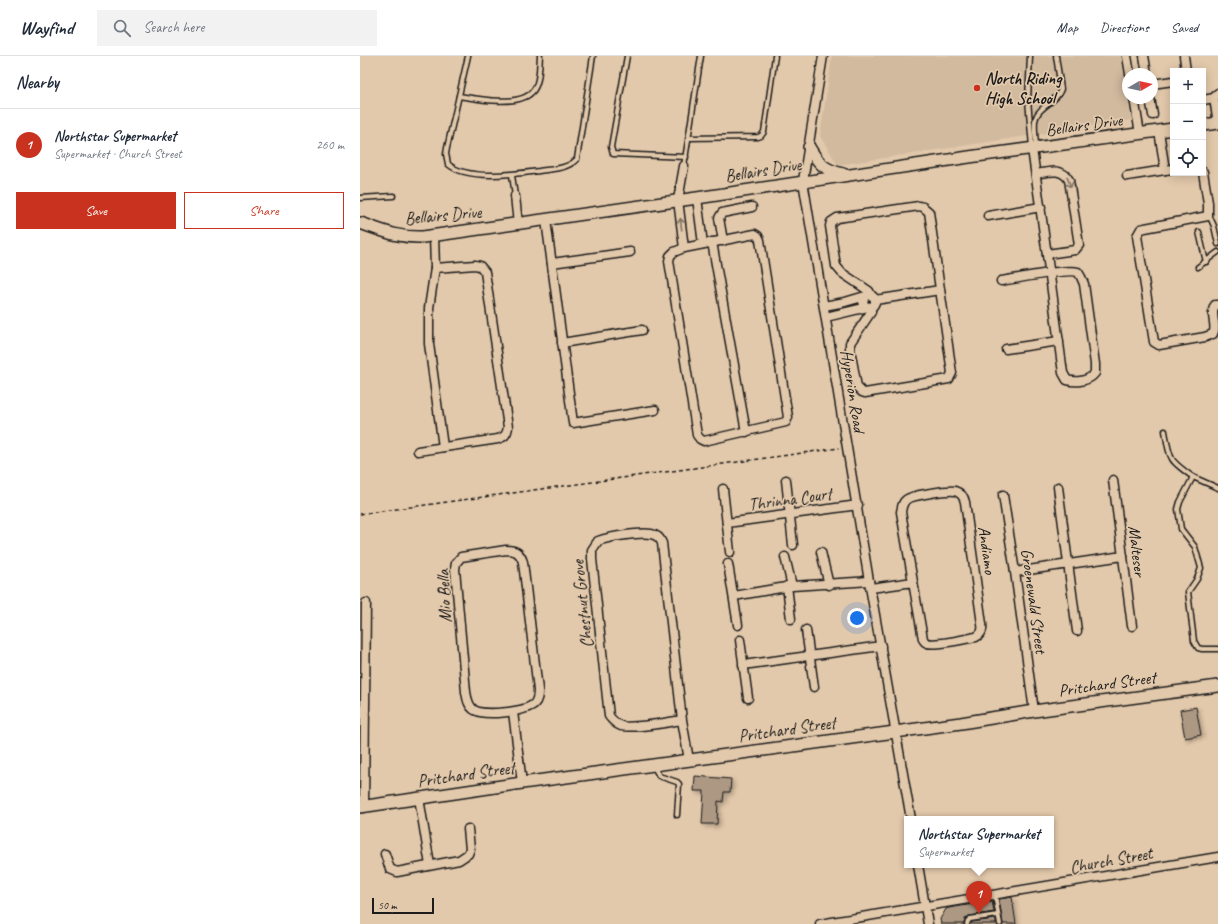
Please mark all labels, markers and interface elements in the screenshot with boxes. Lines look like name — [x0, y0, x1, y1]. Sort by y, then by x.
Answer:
search box — [97, 10, 377, 46]
text: Wayfind — [20, 16, 73, 40]
icon: search — [111, 17, 133, 39]
text: Search here — [143, 18, 204, 37]
text: Map — [1057, 19, 1078, 36]
text: Directions — [1100, 19, 1149, 36]
text: Saved — [1171, 19, 1198, 36]
place label: North Riding High School — [985, 68, 1063, 109]
north arrow — [1122, 68, 1158, 104]
map controls — [1170, 68, 1206, 176]
button: + — [1170, 68, 1206, 104]
text: Nearby — [16, 72, 59, 93]
marker: North Riding High School — [972, 83, 982, 93]
button: − — [1170, 104, 1206, 140]
street label: Bellairs Drive — [1045, 109, 1125, 141]
text: Northstar Supermarket — [54, 127, 176, 146]
text: 1 — [26, 137, 32, 153]
text: 260 m — [316, 137, 344, 153]
button: locate — [1170, 140, 1206, 176]
text: Supermarket · Church Street — [54, 146, 182, 162]
street label: Bellairs Drive — [724, 153, 804, 186]
one-way arrow — [1065, 175, 1073, 187]
button: Save — [16, 192, 176, 229]
button: Share — [184, 192, 344, 229]
street label: Bellairs Drive — [404, 201, 484, 229]
one-way arrow — [677, 218, 685, 231]
street label: Hyperion Road — [836, 348, 870, 437]
street label: Thrinna Court — [747, 482, 835, 515]
street label: Malteser — [1123, 524, 1151, 580]
street label: Andiamo — [973, 525, 1001, 576]
street label: Groenewald Street — [1016, 547, 1052, 657]
street label: Chestnut Grove — [567, 558, 597, 649]
street label: Mio Bella — [432, 567, 456, 623]
your location — [847, 608, 867, 628]
street label: Pritchard Street — [1057, 666, 1159, 701]
street label: Pritchard Street — [737, 711, 839, 746]
street label: Pritchard Street — [416, 756, 518, 791]
popup — [904, 816, 1054, 868]
text: Northstar Supermarket — [918, 825, 1040, 844]
street label: Church Street — [1068, 842, 1156, 878]
text: Supermarket — [918, 844, 973, 860]
pin: 1 — [966, 881, 992, 914]
scale bar — [372, 896, 434, 915]
text: 50 m — [378, 898, 397, 912]

